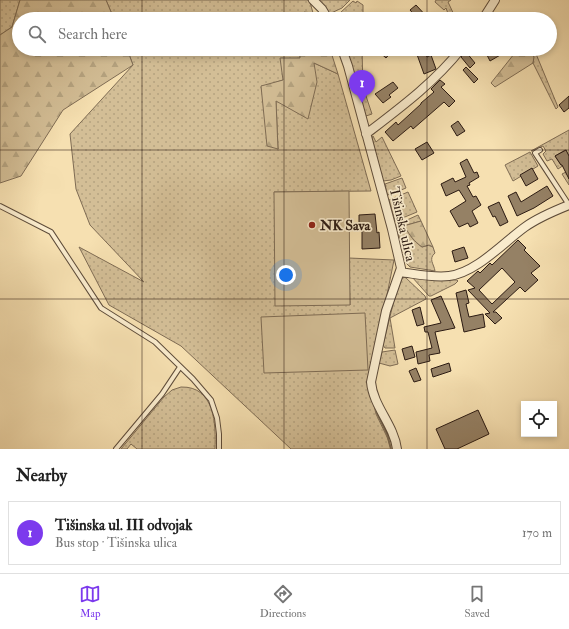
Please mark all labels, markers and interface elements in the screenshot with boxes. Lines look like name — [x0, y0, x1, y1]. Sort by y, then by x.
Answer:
search box — [12, 12, 557, 56]
icon: search — [26, 23, 48, 45]
text: Search here — [58, 25, 127, 44]
pin: 1 — [349, 70, 375, 103]
street label: Tišinska ulica — [386, 185, 419, 263]
place label: NK Sava — [319, 217, 372, 234]
marker: NK Sava — [307, 220, 317, 230]
your location — [276, 265, 296, 285]
map controls — [521, 401, 557, 437]
button: locate — [521, 401, 557, 437]
text: Nearby — [16, 465, 67, 486]
text: Tišinska ul. III odvojak — [55, 516, 192, 535]
text: 1 — [28, 525, 32, 541]
text: 170 m — [522, 525, 552, 541]
text: Bus stop · Tišinska ulica — [55, 535, 177, 551]
tab: Map — [79, 583, 101, 620]
tab: Directions — [260, 583, 306, 620]
tab: Saved — [465, 583, 490, 620]

